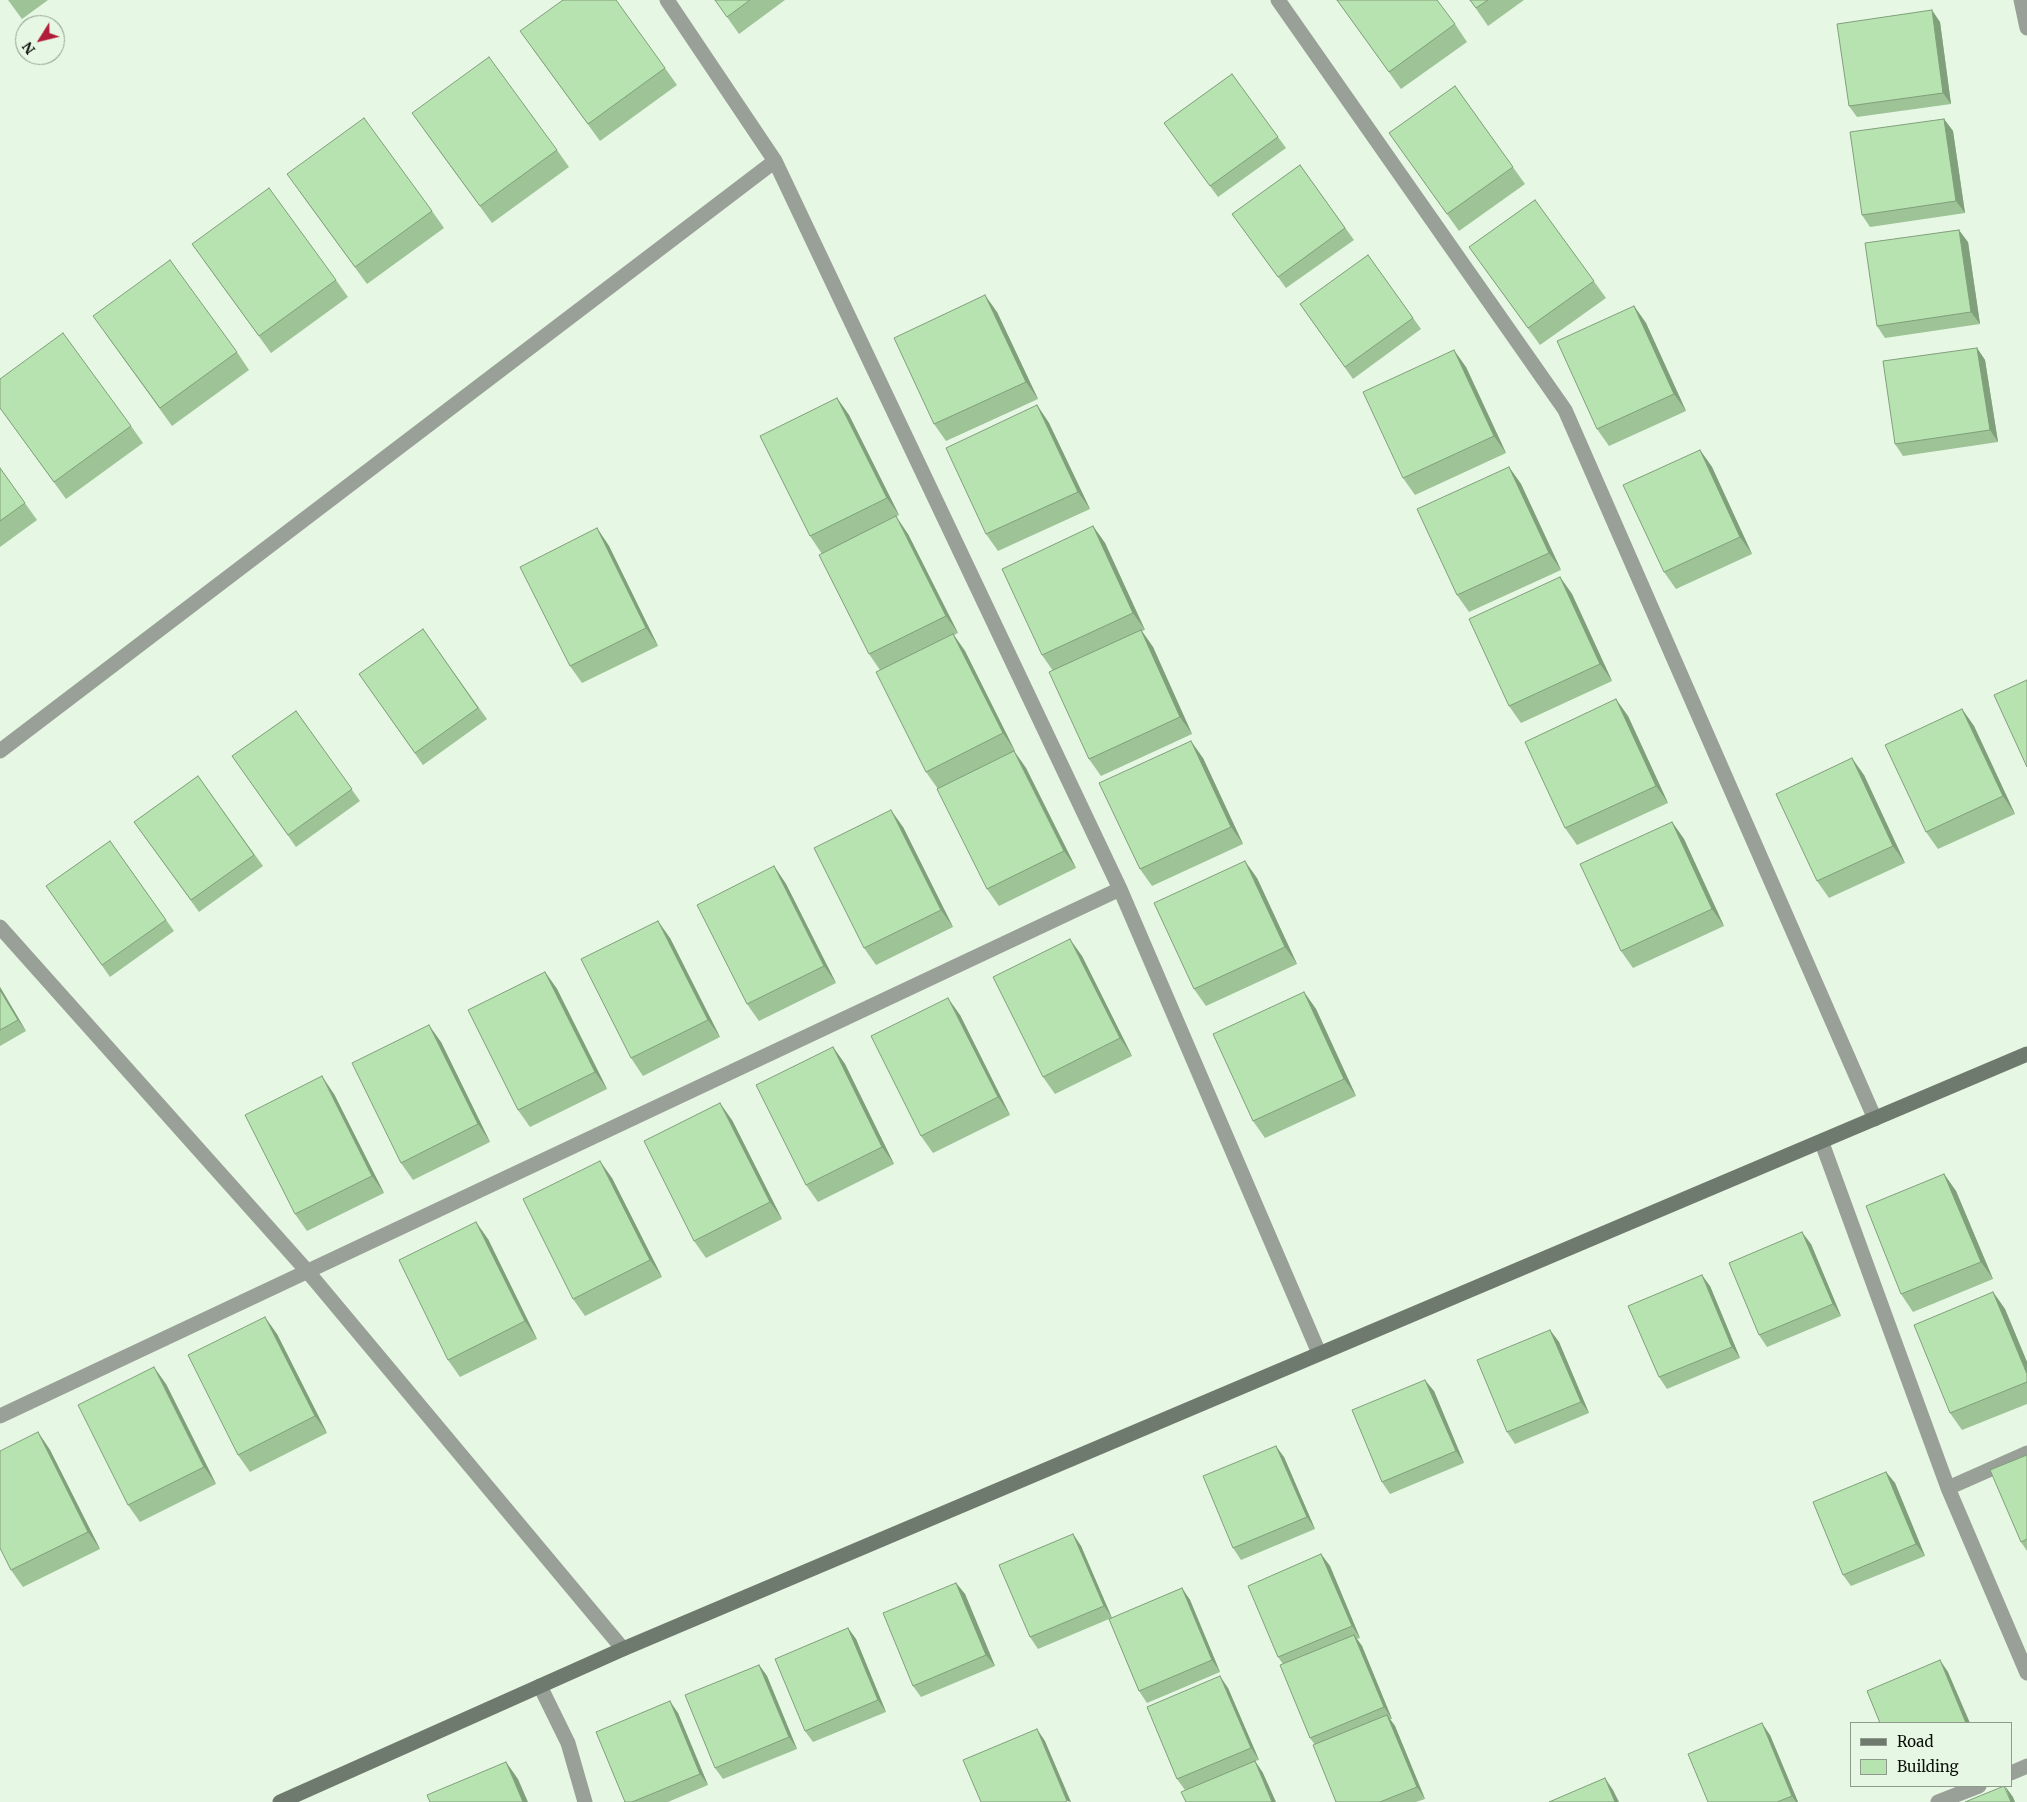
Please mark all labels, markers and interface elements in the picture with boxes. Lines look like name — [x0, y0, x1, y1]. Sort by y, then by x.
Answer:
north arrow — [15, 15, 65, 65]
text: N — [18, 38, 39, 58]
legend — [1850, 1722, 2012, 1787]
text: Road — [1897, 1732, 1933, 1751]
text: Building — [1897, 1757, 1959, 1776]

